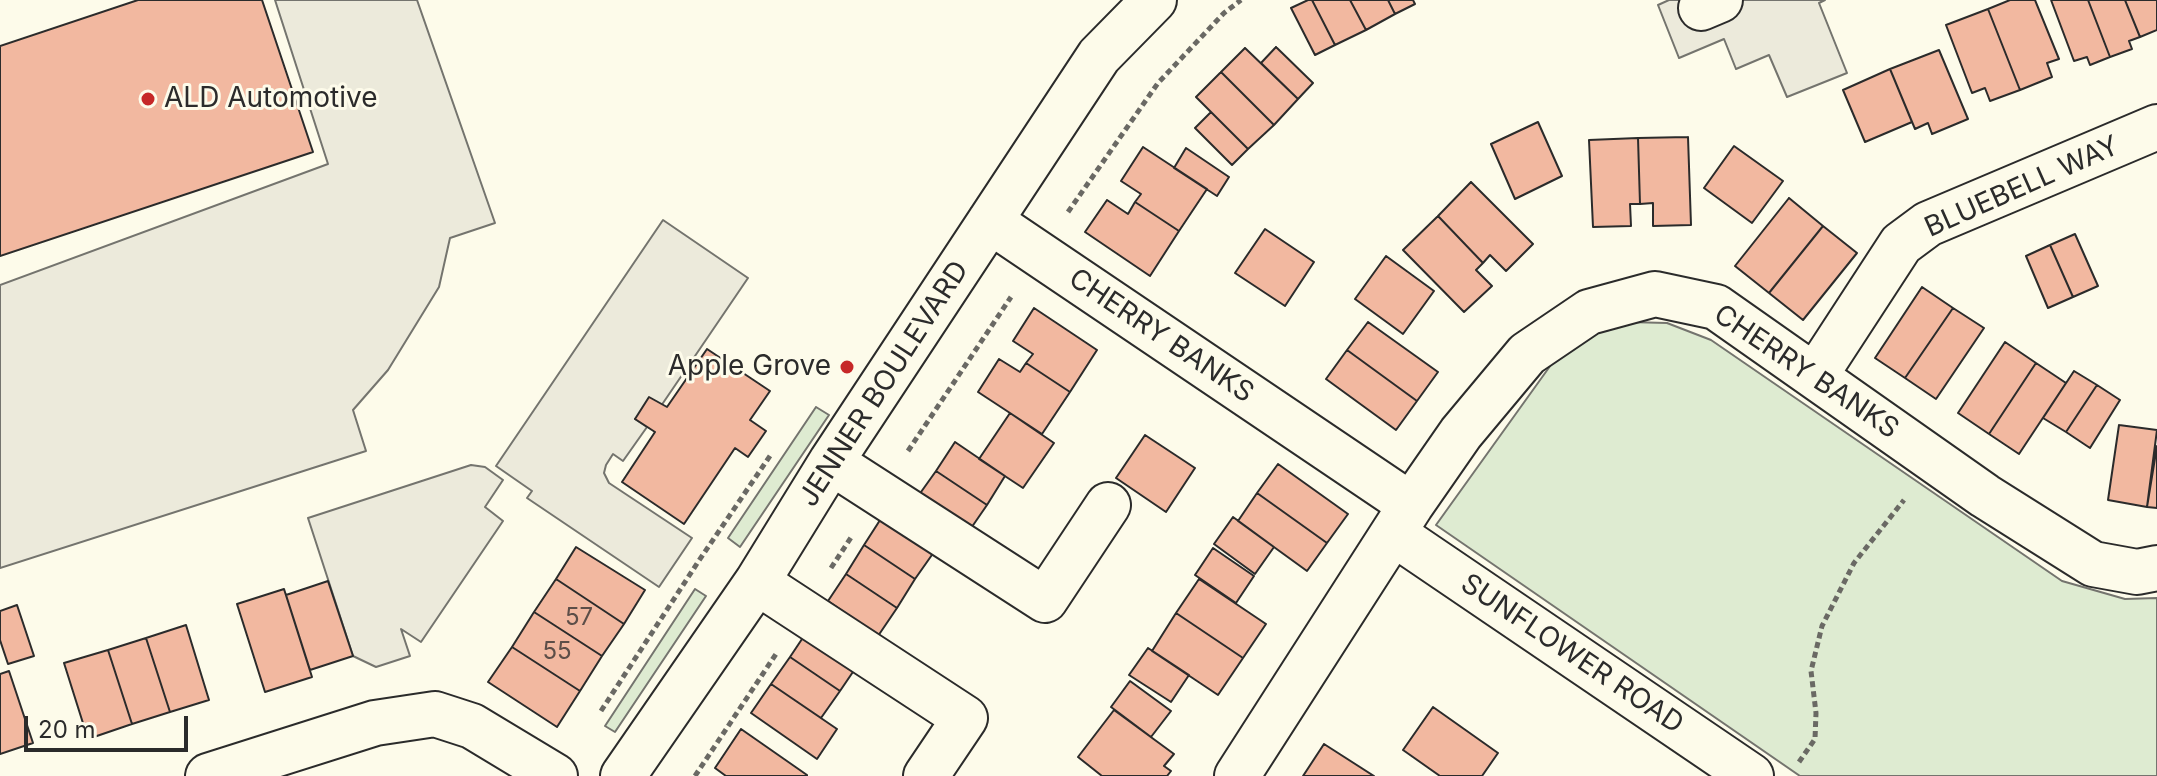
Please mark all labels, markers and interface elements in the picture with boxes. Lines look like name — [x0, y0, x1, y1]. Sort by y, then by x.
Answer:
place label: ALD Automotive — [164, 82, 378, 116]
marker: ALD Automotive — [139, 90, 157, 108]
street label: BLUEBELL WAY — [1920, 129, 2124, 245]
street label: JENNER BOULEVARD — [792, 255, 976, 513]
street label: CHERRY BANKS — [1062, 262, 1260, 410]
street label: CHERRY BANKS — [1707, 298, 1905, 446]
place label: Apple Grove — [668, 350, 831, 384]
marker: Apple Grove — [838, 358, 856, 376]
street label: SUNFLOWER ROAD — [1454, 567, 1690, 741]
house number: 57 — [565, 604, 593, 632]
house number: 55 — [542, 638, 572, 666]
scale bar — [28, 700, 192, 750]
text: 20 m — [38, 715, 96, 744]

